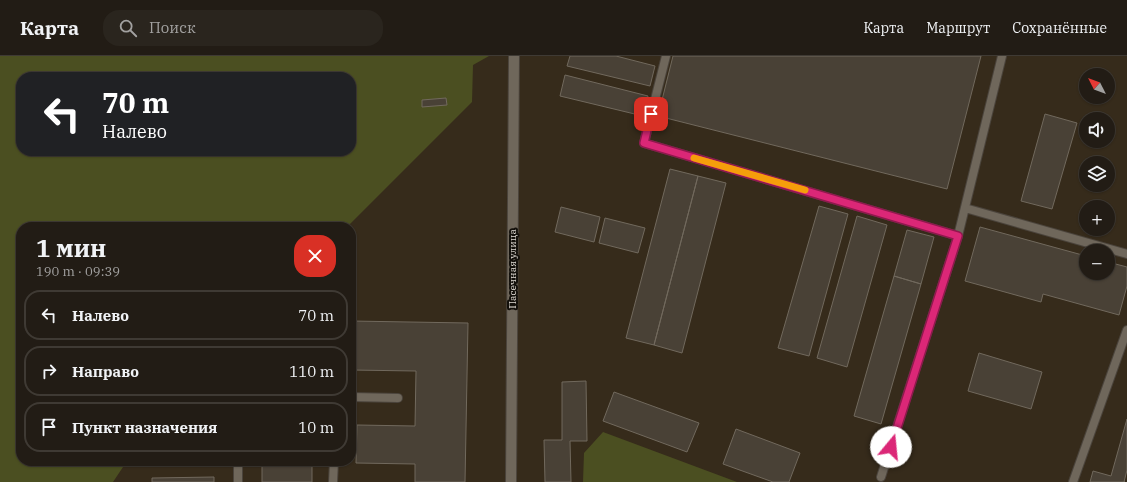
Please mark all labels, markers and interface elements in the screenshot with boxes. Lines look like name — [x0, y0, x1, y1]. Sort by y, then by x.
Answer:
search box — [103, 10, 383, 46]
text: Карта — [20, 16, 79, 40]
icon: search — [117, 17, 139, 39]
text: Поиск — [149, 18, 196, 37]
text: Карта — [863, 19, 904, 37]
text: Маршрут — [926, 19, 990, 37]
text: Сохранённые — [1012, 19, 1107, 37]
north arrow — [1079, 68, 1115, 104]
map controls — [1079, 68, 1115, 280]
text: 70 m — [102, 84, 169, 121]
icon: left — [36, 88, 88, 140]
pin — [634, 97, 668, 131]
icon: arrive — [640, 103, 662, 125]
button: sound — [1079, 112, 1115, 148]
text: Налево — [102, 120, 167, 143]
button: layers — [1079, 156, 1115, 192]
button: + — [1079, 200, 1115, 236]
street label: Пасечная улица — [506, 229, 519, 309]
text: 1 мин — [36, 232, 106, 264]
button: close — [294, 235, 336, 277]
button: − — [1079, 244, 1115, 280]
text: 190 m · 09:39 — [36, 263, 120, 280]
icon: left — [38, 304, 60, 326]
text: Налево — [72, 306, 129, 325]
text: 70 m — [298, 306, 334, 325]
icon: right — [38, 360, 60, 382]
text: Направо — [72, 362, 139, 381]
text: 110 m — [289, 362, 334, 381]
icon: arrive — [38, 416, 60, 438]
text: Пункт назначения — [72, 418, 218, 437]
text: 10 m — [298, 418, 334, 437]
position arrow — [870, 426, 912, 468]

